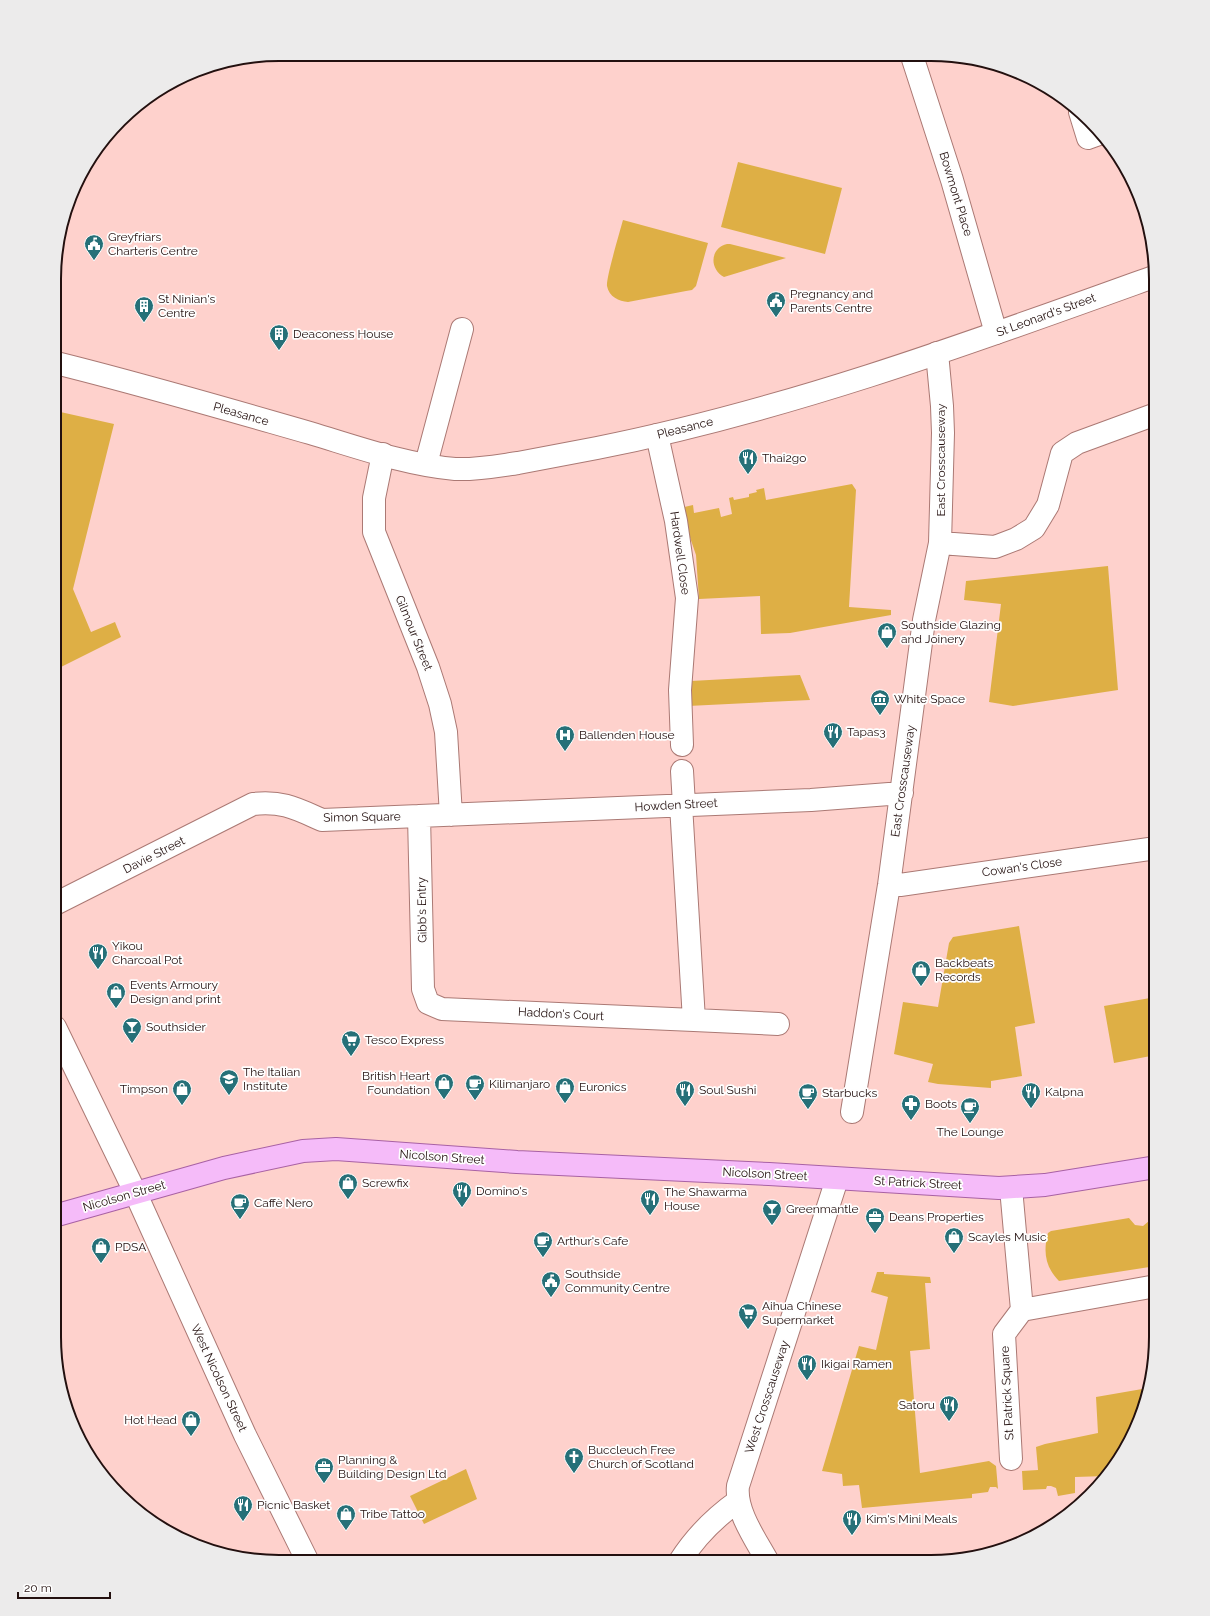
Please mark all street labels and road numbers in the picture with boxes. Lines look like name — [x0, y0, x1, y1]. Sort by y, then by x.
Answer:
street label: Bowmont Place — [936, 150, 976, 238]
street label: St Leonard's Street — [994, 291, 1098, 339]
street label: Pleasance — [212, 399, 270, 429]
street label: East Crosscauseway — [934, 403, 948, 517]
street label: Pleasance — [656, 414, 714, 442]
street label: Hardwell Close — [667, 510, 693, 596]
street label: Gilmour Street — [393, 593, 435, 673]
street label: East Crosscauseway — [888, 724, 918, 838]
street label: Howden Street — [634, 796, 718, 814]
street label: Simon Square — [323, 809, 401, 825]
street label: Davie Street — [121, 833, 187, 877]
street label: Cowan's Close — [981, 854, 1063, 880]
street label: Gibb's Entry — [414, 876, 430, 943]
street label: Haddon's Court — [518, 1005, 604, 1023]
street label: Nicolson Street — [399, 1147, 485, 1167]
street label: Nicolson Street — [722, 1165, 808, 1183]
street label: St Patrick Street — [874, 1174, 962, 1192]
street label: Nicolson Street — [81, 1178, 167, 1214]
street label: West Nicolson Street — [188, 1322, 250, 1434]
street label: West Crosscauseway — [742, 1338, 792, 1455]
street label: St Patrick Square — [998, 1345, 1016, 1441]

